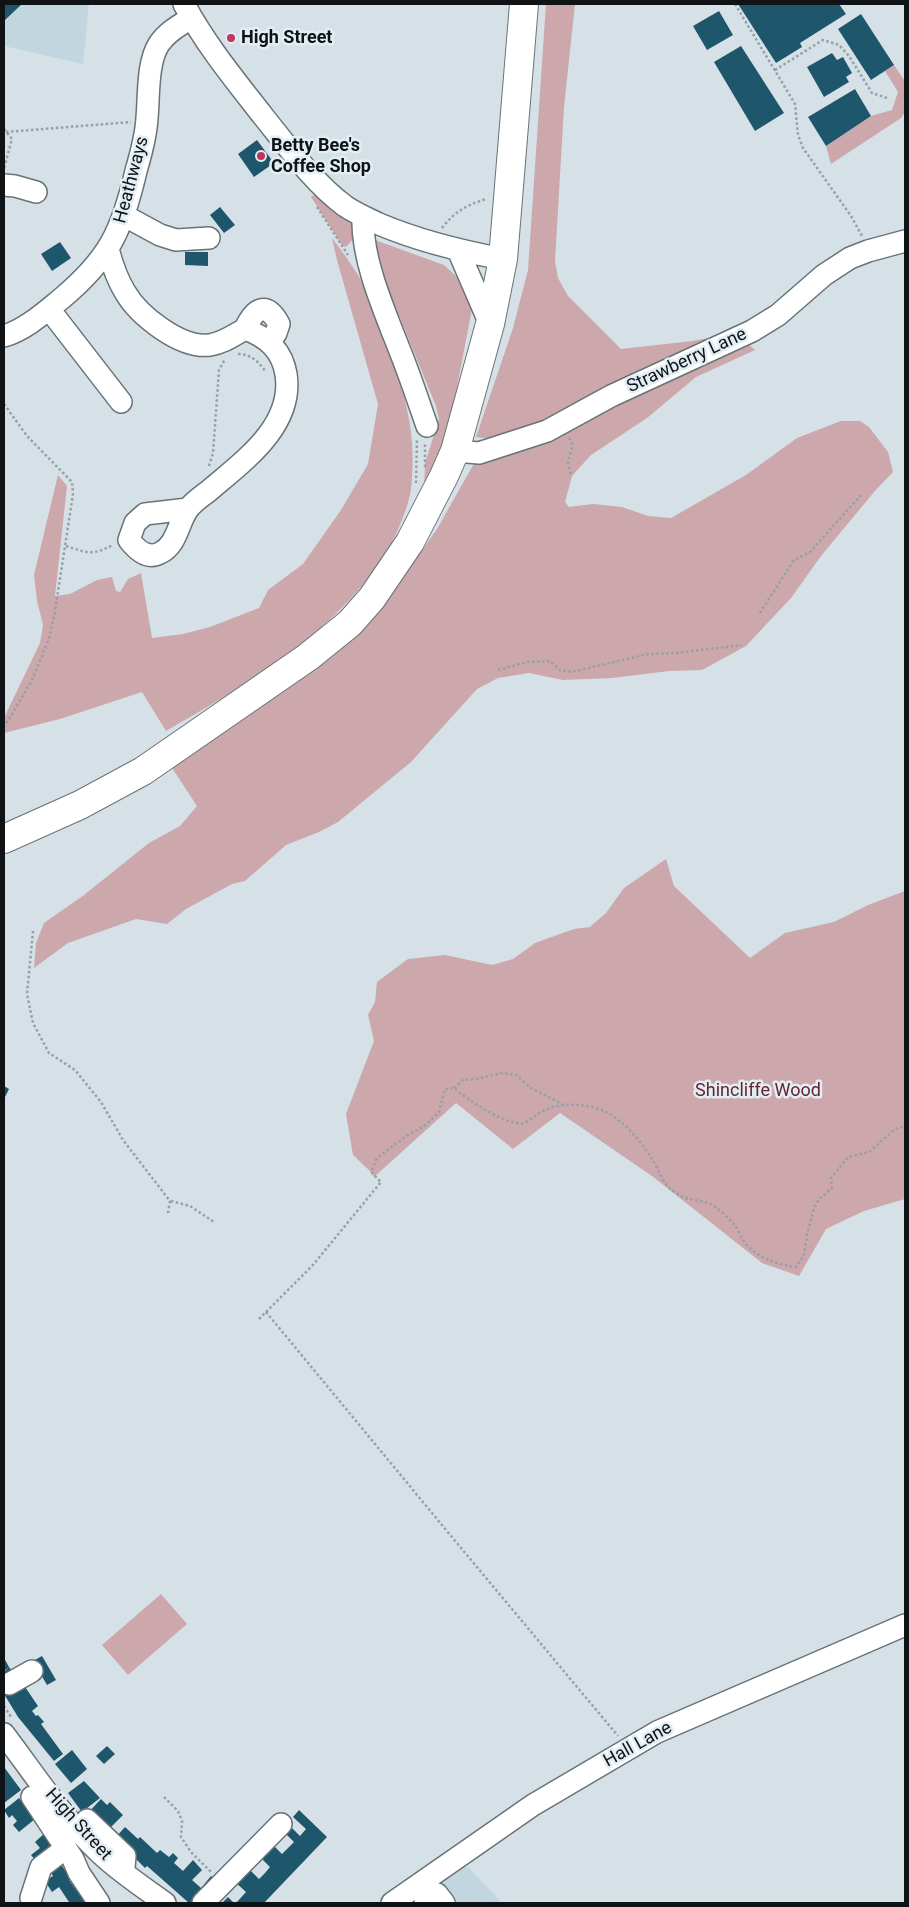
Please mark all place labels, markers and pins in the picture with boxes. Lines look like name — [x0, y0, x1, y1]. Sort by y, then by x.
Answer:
place label: High Street — [241, 27, 332, 49]
marker: High Street — [225, 32, 237, 44]
place label: Betty Bee's Coffee Shop — [271, 135, 371, 178]
marker: Betty Bee's Coffee Shop — [255, 150, 267, 162]

